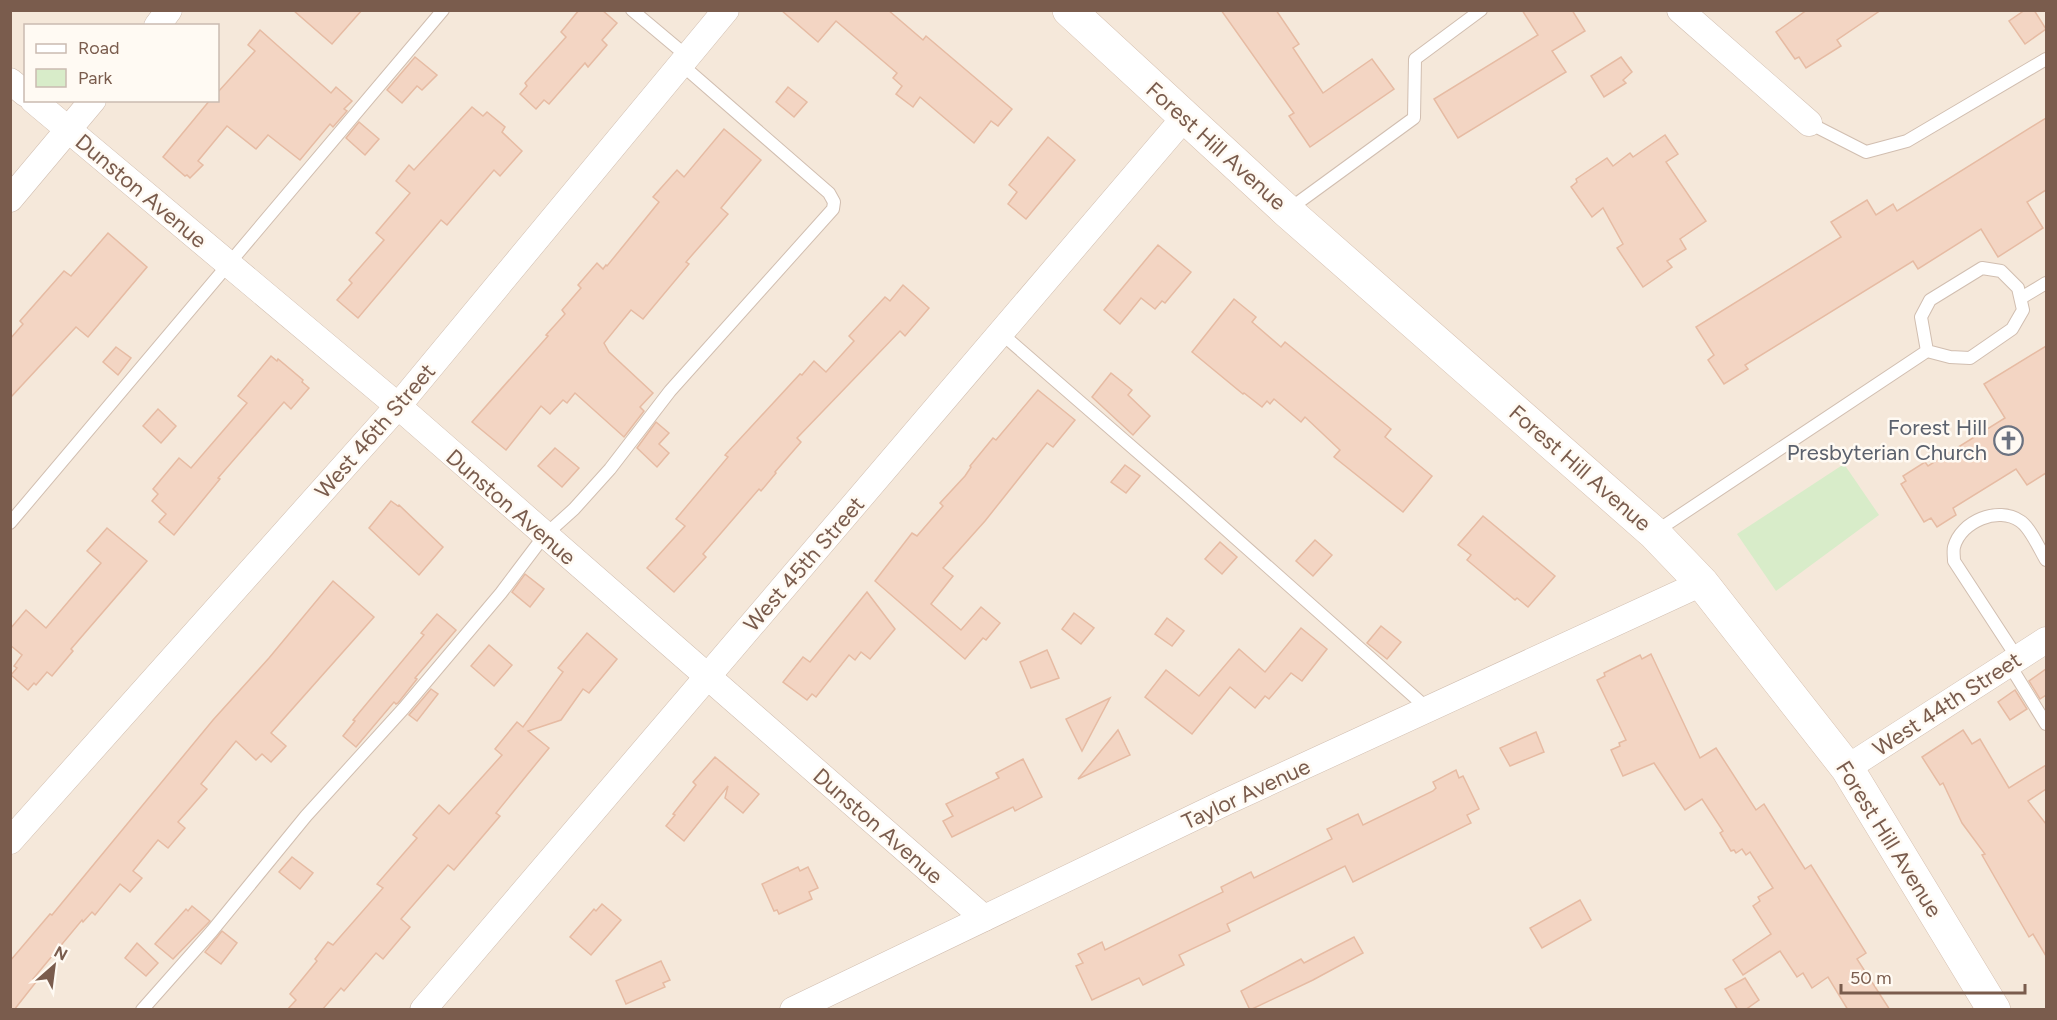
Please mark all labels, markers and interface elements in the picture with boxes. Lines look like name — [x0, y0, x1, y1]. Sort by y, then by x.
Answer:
legend — [24, 24, 219, 102]
text: Road — [78, 37, 119, 59]
text: Park — [78, 67, 113, 89]
street label: Forest Hill Avenue — [1140, 76, 1292, 216]
street label: Dunston Avenue — [70, 128, 212, 254]
street label: West 46th Street — [309, 358, 441, 504]
street label: Forest Hill Avenue — [1504, 399, 1656, 537]
place label: Forest Hill Presbyterian Church — [1787, 414, 1987, 466]
church icon: Forest Hill Presbyterian Church — [1992, 424, 2024, 456]
street label: Dunston Avenue — [441, 443, 581, 571]
street label: West 45th Street — [738, 491, 870, 637]
street label: West 44th Street — [1868, 646, 2026, 762]
street label: Taylor Avenue — [1178, 753, 1314, 835]
street label: Forest Hill Avenue — [1830, 756, 1948, 922]
street label: Dunston Avenue — [808, 762, 948, 890]
north arrow — [24, 936, 84, 996]
text: N — [51, 942, 71, 964]
scale bar — [1841, 957, 2026, 995]
text: 50 m — [1850, 967, 1892, 989]

